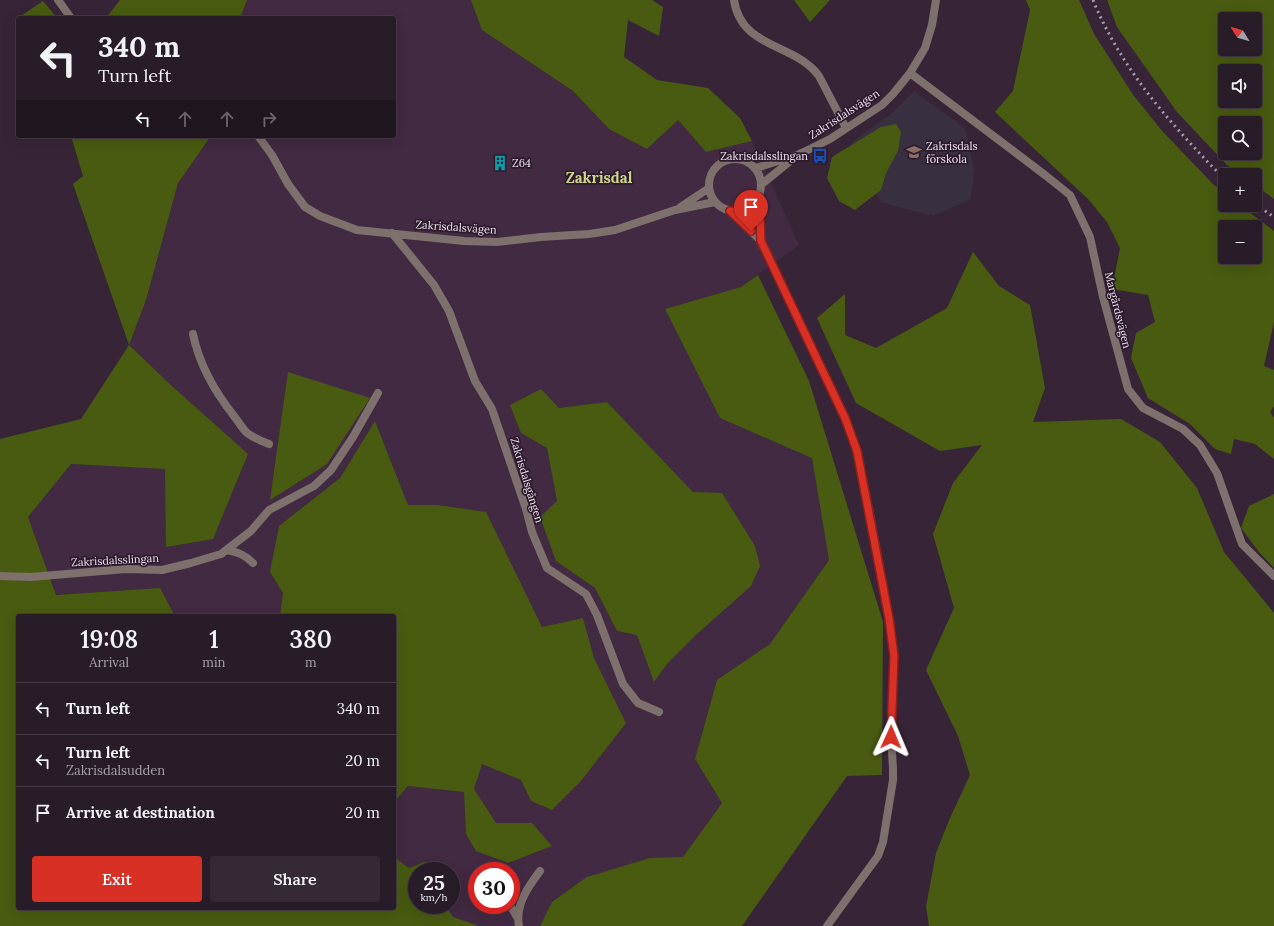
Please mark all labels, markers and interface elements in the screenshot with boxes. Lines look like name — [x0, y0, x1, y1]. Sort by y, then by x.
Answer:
north arrow — [1218, 12, 1262, 56]
map controls — [1218, 12, 1262, 264]
text: 340 m — [98, 29, 180, 65]
icon: left — [32, 32, 84, 84]
text: Turn left — [98, 64, 171, 87]
button: sound — [1218, 64, 1262, 108]
street label: Zakrisdalsvägen — [806, 86, 882, 142]
icon: left — [132, 108, 154, 130]
icon: ahead — [174, 108, 196, 130]
icon: ahead — [216, 108, 238, 130]
icon: right — [258, 108, 280, 130]
button: search — [1218, 116, 1262, 160]
place label: Zakrisdals förskola — [926, 139, 978, 166]
school or university icon: Zakrisdals förskola — [905, 143, 923, 161]
bus stop icon: Zakrisdalsslingan — [811, 147, 829, 165]
place label: Zakrisdalsslingan — [720, 149, 808, 163]
building icon: Z64 — [491, 154, 509, 172]
place label: Z64 — [512, 156, 531, 170]
district label: Zakrisdal — [566, 168, 633, 187]
button: + — [1218, 168, 1262, 212]
pin — [734, 190, 768, 231]
icon: arrive — [740, 196, 762, 218]
street label: Zakrisdalsvägen — [415, 217, 497, 237]
button: − — [1218, 220, 1262, 264]
street label: Margårdsvägen — [1102, 270, 1134, 350]
street label: Zakrisdalsgången — [507, 436, 547, 525]
street label: Zakrisdalsslingan — [71, 551, 160, 569]
text: 19:08 — [80, 624, 138, 655]
text: 1 — [209, 624, 219, 655]
text: 380 — [290, 624, 332, 655]
text: Arrival — [89, 654, 129, 671]
text: min — [202, 654, 225, 671]
text: m — [305, 654, 317, 671]
icon: left — [32, 698, 54, 720]
text: Turn left — [66, 699, 130, 718]
text: 340 m — [337, 699, 380, 718]
position arrow — [870, 716, 912, 758]
text: Turn left — [66, 743, 130, 762]
icon: left — [32, 750, 54, 772]
text: 20 m — [345, 751, 380, 770]
text: Zakrisdalsudden — [66, 762, 165, 779]
icon: arrive — [32, 802, 54, 824]
text: Arrive at destination — [66, 803, 215, 822]
text: 20 m — [345, 803, 380, 822]
button: Exit — [32, 856, 202, 902]
button: Share — [210, 856, 380, 902]
speed limit sign: 30 — [468, 862, 520, 914]
text: 25 — [423, 870, 445, 895]
text: km/h — [420, 891, 448, 904]

